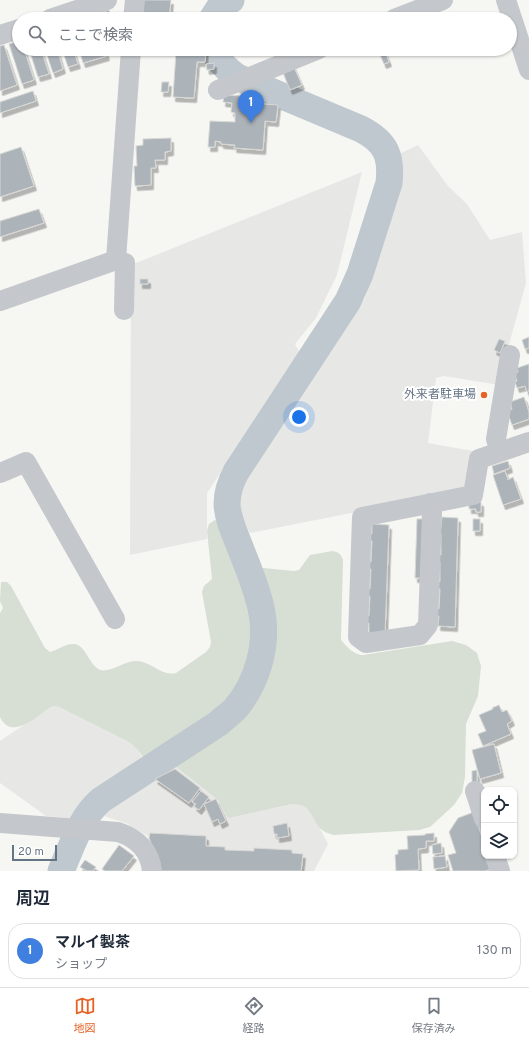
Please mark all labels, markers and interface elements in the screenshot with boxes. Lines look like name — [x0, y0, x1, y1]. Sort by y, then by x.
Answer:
search box — [12, 12, 517, 56]
icon: search — [26, 23, 48, 45]
text: ここで検索 — [58, 27, 133, 46]
pin: 1 — [238, 90, 264, 123]
place label: 外来者駐車場 — [404, 387, 476, 403]
marker: 外来者駐車場 — [479, 390, 489, 400]
your location — [289, 407, 309, 427]
map controls — [481, 787, 517, 859]
button: locate — [481, 787, 517, 823]
button: layers — [481, 823, 517, 859]
scale bar — [12, 843, 57, 862]
text: 20 m — [18, 845, 44, 859]
text: 周辺 — [16, 889, 50, 911]
text: マルイ製茶 — [55, 934, 130, 953]
text: 1 — [27, 943, 33, 959]
text: 130 m — [477, 943, 512, 959]
text: ショップ — [55, 957, 107, 973]
tab: 地図 — [74, 995, 96, 1036]
tab: 経路 — [243, 995, 265, 1036]
tab: 保存済み — [412, 995, 456, 1036]

